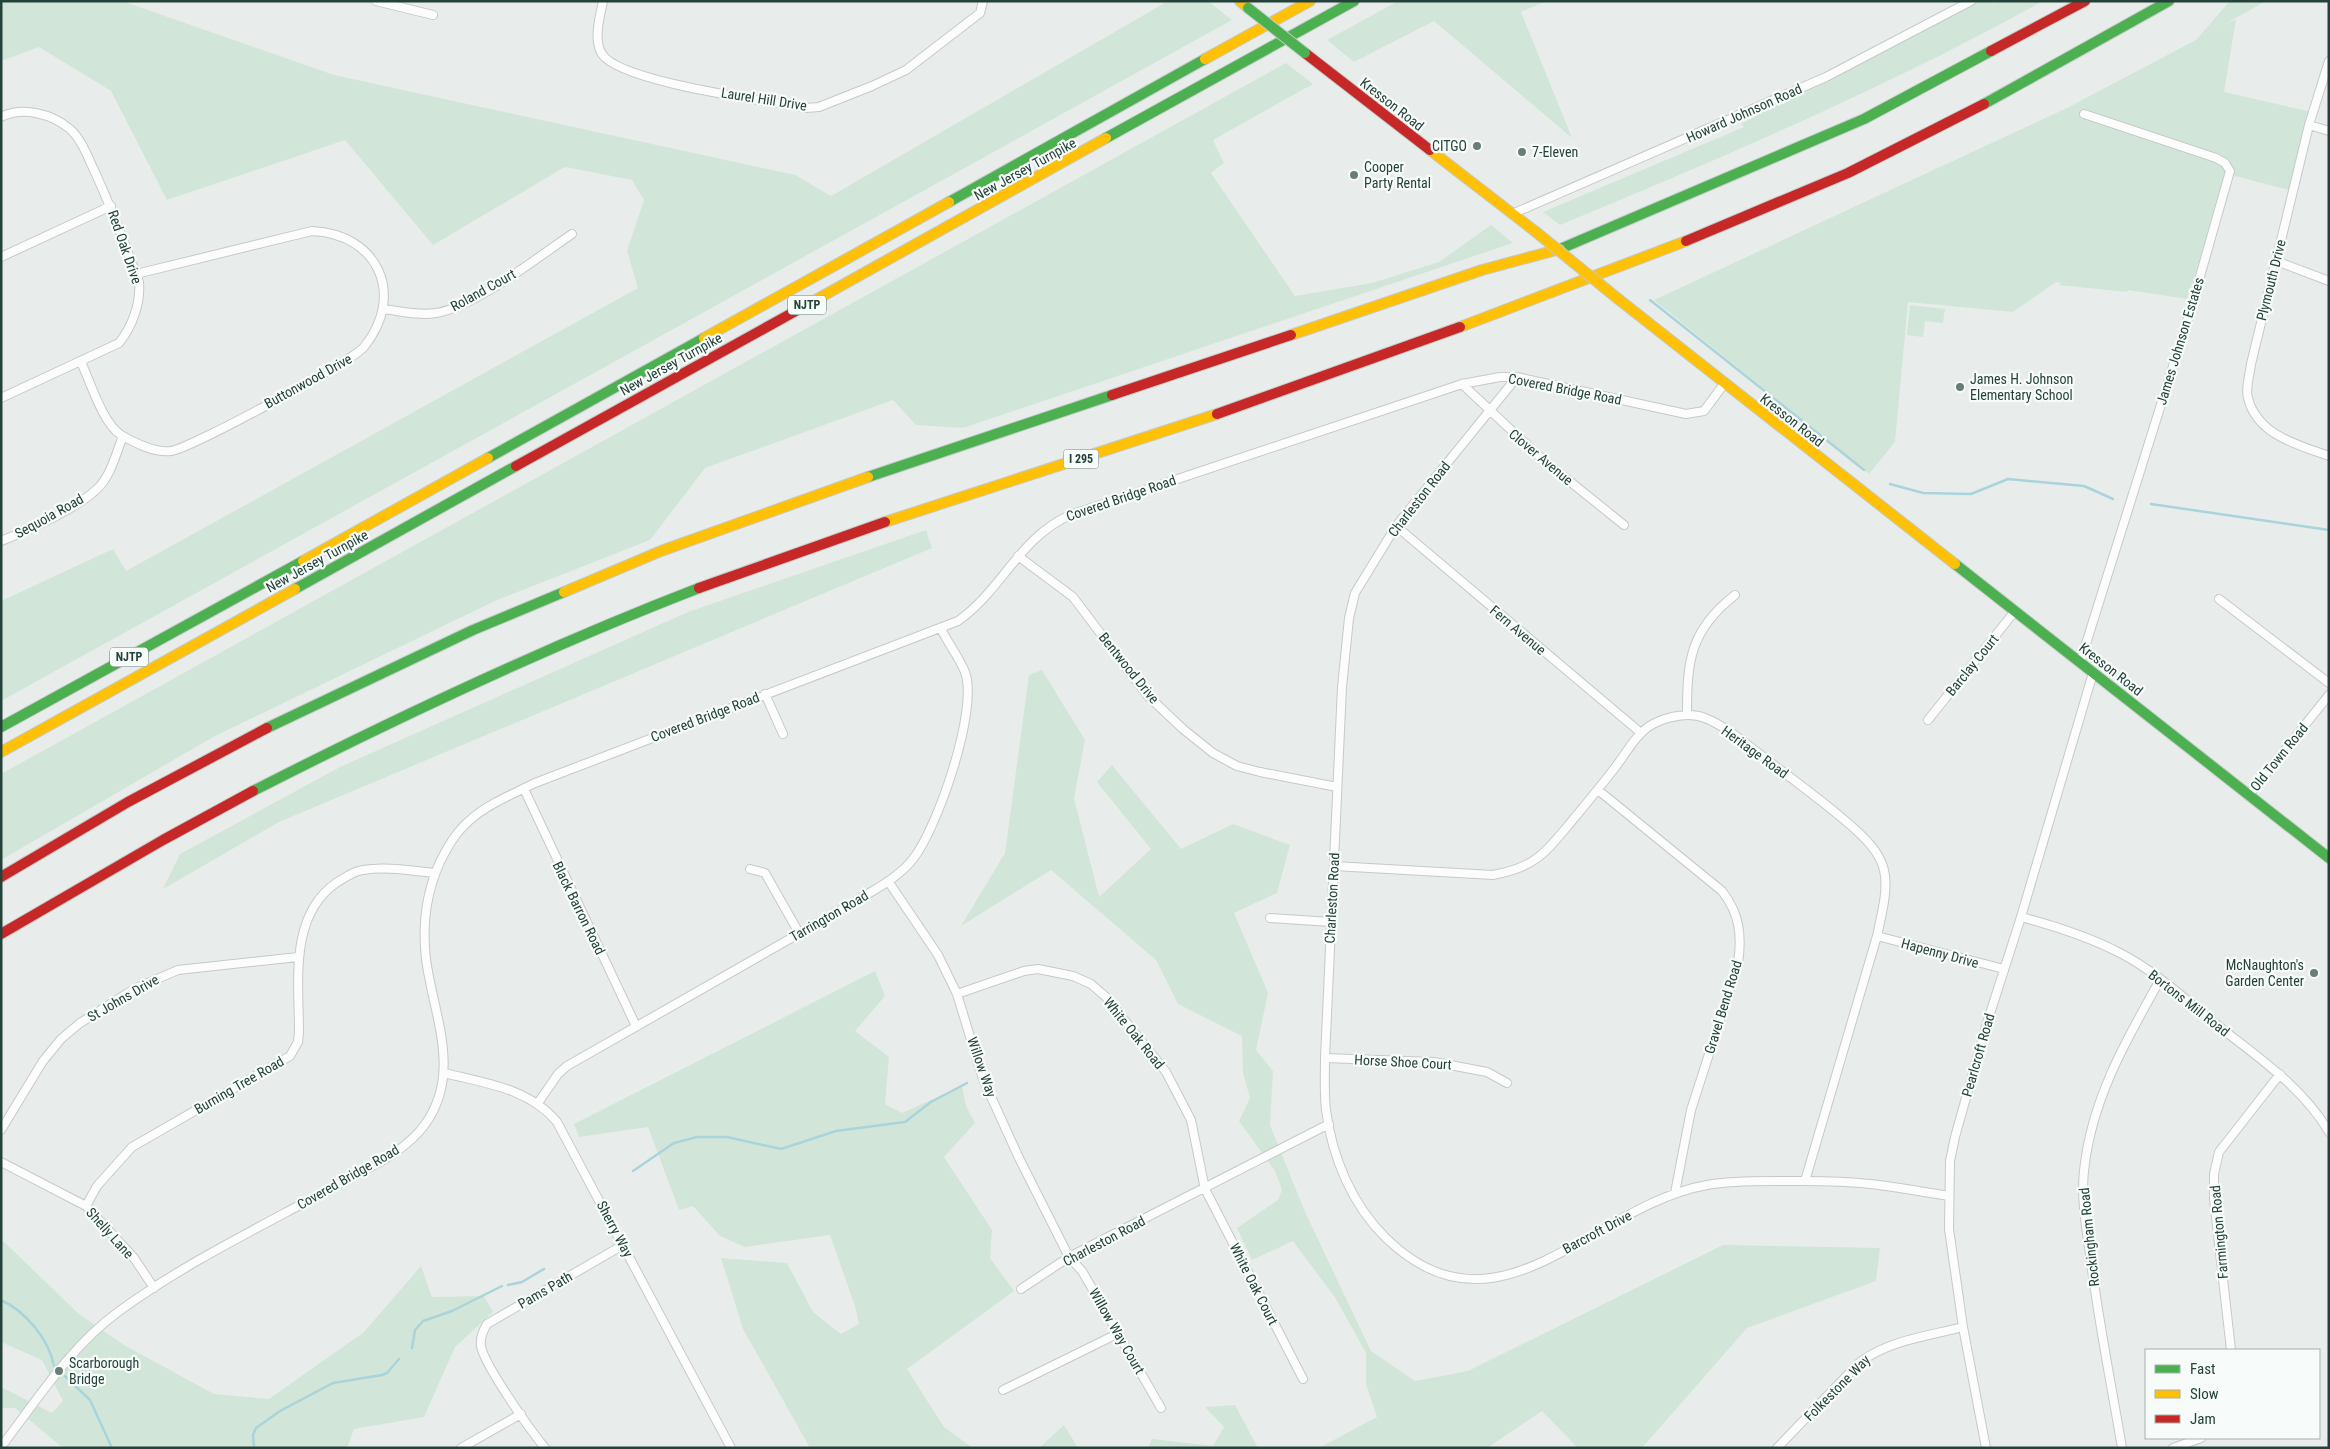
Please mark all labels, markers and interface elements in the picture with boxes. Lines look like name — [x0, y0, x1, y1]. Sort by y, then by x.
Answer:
street label: Kresson Road — [1357, 74, 1427, 134]
street label: Howard Johnson Road — [1684, 80, 1804, 146]
street label: Laurel Hill Drive — [720, 84, 809, 114]
street label: New Jersey Turnpike — [971, 134, 1079, 204]
place label: CITGO — [1432, 138, 1467, 154]
marker: CITGO — [1471, 140, 1483, 152]
place label: 7-Eleven — [1532, 144, 1578, 160]
marker: 7-Eleven — [1516, 146, 1528, 158]
place label: Cooper Party Rental — [1364, 159, 1431, 191]
marker: Cooper Party Rental — [1348, 169, 1360, 181]
street label: Red Oak Drive — [105, 208, 145, 286]
street label: Plymouth Drive — [2253, 237, 2289, 322]
street label: Roland Court — [448, 266, 518, 314]
street label: James Johnson Estates — [2153, 275, 2207, 407]
road number: NJTP — [788, 296, 826, 314]
street label: New Jersey Turnpike — [617, 329, 725, 399]
street label: Buttonwood Drive — [261, 350, 355, 412]
street label: Covered Bridge Road — [1507, 370, 1623, 408]
place label: James H. Johnson Elementary School — [1970, 371, 2073, 403]
marker: James H. Johnson Elementary School — [1954, 381, 1966, 393]
street label: Kresson Road — [1757, 390, 1827, 450]
street label: Clover Avenue — [1506, 426, 1576, 489]
road number: I 295 — [1064, 449, 1098, 468]
street label: Charleston Road — [1385, 458, 1453, 540]
street label: Covered Bridge Road — [1064, 472, 1178, 524]
street label: Sequoia Road — [12, 491, 86, 541]
street label: New Jersey Turnpike — [263, 526, 371, 596]
street label: Fern Avenue — [1487, 602, 1549, 658]
street label: Bentwood Drive — [1096, 629, 1163, 707]
street label: Barclay Court — [1942, 631, 2002, 699]
street label: Kresson Road — [2076, 639, 2146, 699]
road number: NJTP — [110, 648, 148, 666]
street label: Covered Bridge Road — [648, 689, 762, 745]
street label: Old Town Road — [2247, 720, 2311, 794]
street label: Heritage Road — [1719, 722, 1791, 782]
street label: Charleston Road — [1322, 852, 1342, 944]
street label: Black Barron Road — [550, 859, 608, 957]
street label: Tarrington Road — [787, 887, 871, 945]
street label: Hapenny Drive — [1900, 935, 1981, 971]
place label: McNaughton's Garden Center — [2225, 957, 2304, 989]
street label: Gravel Bend Road — [1701, 958, 1745, 1056]
street label: Bortons Mill Road — [2145, 966, 2233, 1040]
marker: McNaughton's Garden Center — [2308, 967, 2320, 979]
street label: St Johns Drive — [85, 971, 162, 1025]
street label: White Oak Road — [1100, 994, 1168, 1072]
street label: Pearlcroft Road — [1958, 1011, 1998, 1099]
street label: Willow Way — [964, 1035, 1000, 1099]
street label: Horse Shoe Court — [1354, 1051, 1452, 1073]
street label: Burning Tree Road — [191, 1053, 287, 1117]
street label: Covered Bridge Road — [294, 1141, 402, 1213]
street label: Farmington Road — [2207, 1184, 2231, 1280]
street label: Rockingham Road — [2076, 1187, 2102, 1287]
street label: Sherry Way — [594, 1198, 636, 1260]
street label: Shelly Lane — [83, 1204, 137, 1262]
street label: Barcroft Drive — [1560, 1207, 1635, 1257]
street label: Charleston Road — [1060, 1213, 1148, 1269]
street label: White Oak Court — [1227, 1240, 1281, 1328]
street label: Pams Path — [515, 1268, 575, 1312]
street label: Willow Way Court — [1086, 1285, 1148, 1377]
legend — [2145, 1349, 2320, 1439]
street label: Folkestone Way — [1801, 1352, 1873, 1424]
place label: Scarborough Bridge — [69, 1355, 139, 1387]
text: Fast — [2190, 1360, 2215, 1378]
marker: Scarborough Bridge — [53, 1365, 65, 1377]
text: Slow — [2190, 1385, 2219, 1403]
text: Jam — [2190, 1410, 2216, 1428]

